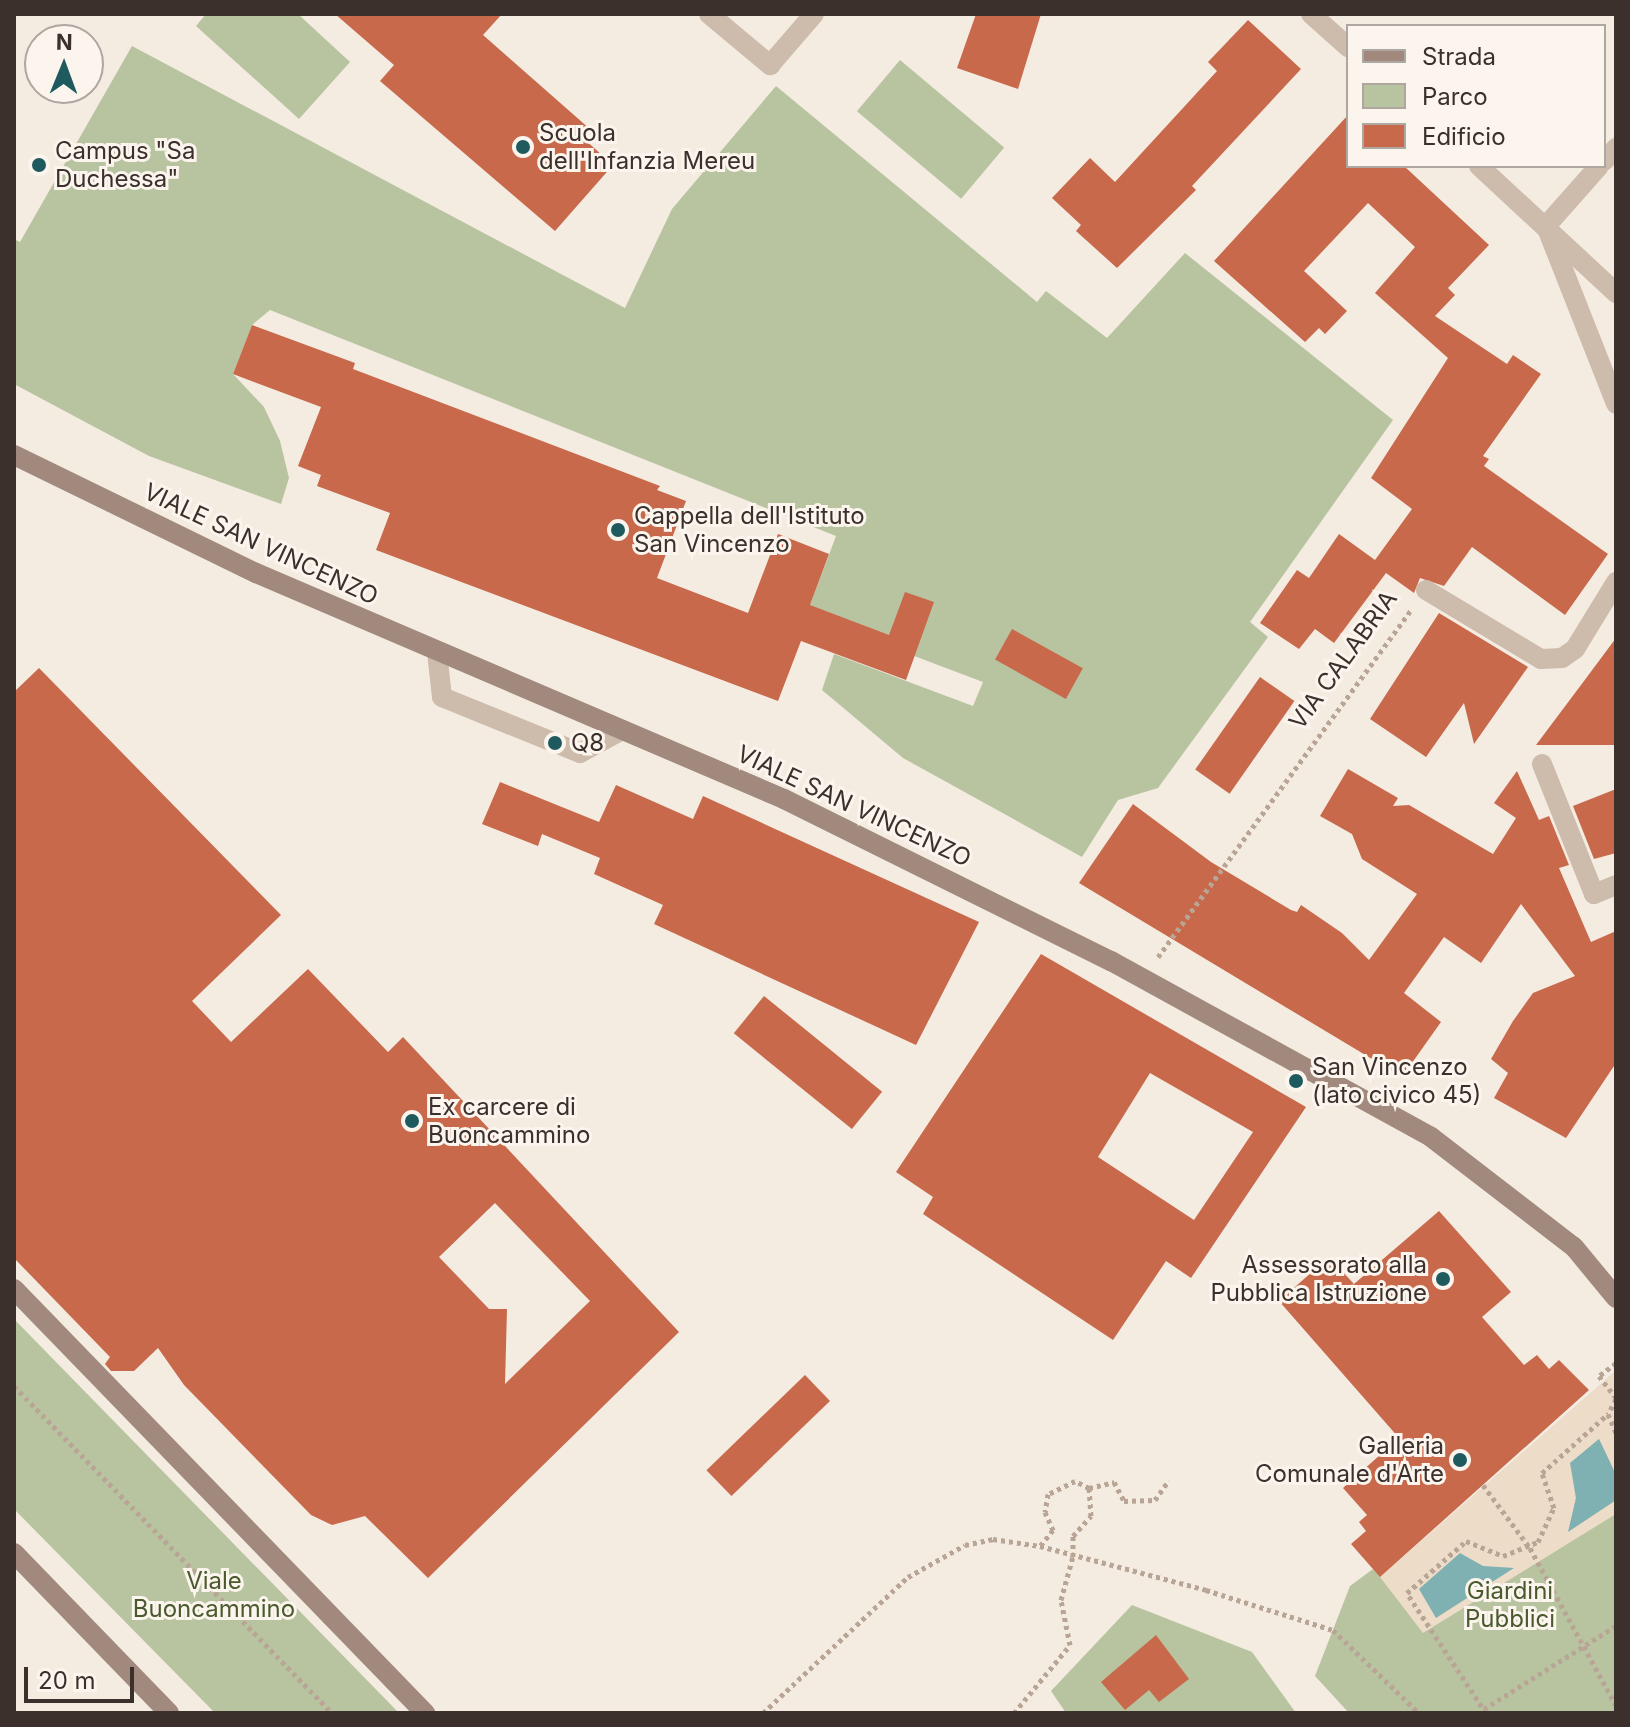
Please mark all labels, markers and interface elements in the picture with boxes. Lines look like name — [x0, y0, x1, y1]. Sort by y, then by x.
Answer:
north arrow — [24, 24, 104, 104]
legend — [1346, 24, 1606, 168]
text: N — [56, 29, 73, 55]
text: Strada — [1422, 42, 1496, 71]
text: Parco — [1422, 82, 1488, 111]
place label: Scuola dell'Infanzia Mereu — [539, 119, 755, 175]
text: Edificio — [1422, 122, 1506, 151]
place label: Campus "Sa Duchessa" — [55, 137, 195, 193]
marker: Scuola dell'Infanzia Mereu — [514, 138, 532, 156]
marker: Campus "Sa Duchessa" — [30, 156, 48, 174]
street label: VIALE SAN VINCENZO — [139, 477, 383, 611]
place label: Cappella dell'Istituto San Vincenzo — [634, 502, 865, 558]
marker: Cappella dell'Istituto San Vincenzo — [609, 521, 627, 539]
street label: VIA CALABRIA — [1283, 585, 1403, 735]
place label: Q8 — [571, 729, 604, 757]
marker: Q8 — [546, 734, 564, 752]
street label: VIALE SAN VINCENZO — [732, 739, 976, 873]
place label: San Vincenzo (lato civico 45) — [1312, 1053, 1481, 1109]
marker: San Vincenzo (lato civico 45) — [1287, 1072, 1305, 1090]
place label: Ex carcere di Buoncammino — [428, 1093, 590, 1149]
marker: Ex carcere di Buoncammino — [403, 1112, 421, 1130]
place label: Assessorato alla Pubblica Istruzione — [1210, 1251, 1427, 1307]
marker: Assessorato alla Pubblica Istruzione — [1434, 1270, 1452, 1288]
place label: Galleria Comunale d'Arte — [1255, 1432, 1444, 1488]
marker: Galleria Comunale d'Arte — [1451, 1451, 1469, 1469]
park label: Viale Buoncammino — [133, 1567, 295, 1623]
park label: Giardini Pubblici — [1465, 1577, 1555, 1633]
scale bar — [28, 1651, 138, 1701]
text: 20 m — [38, 1666, 96, 1695]

